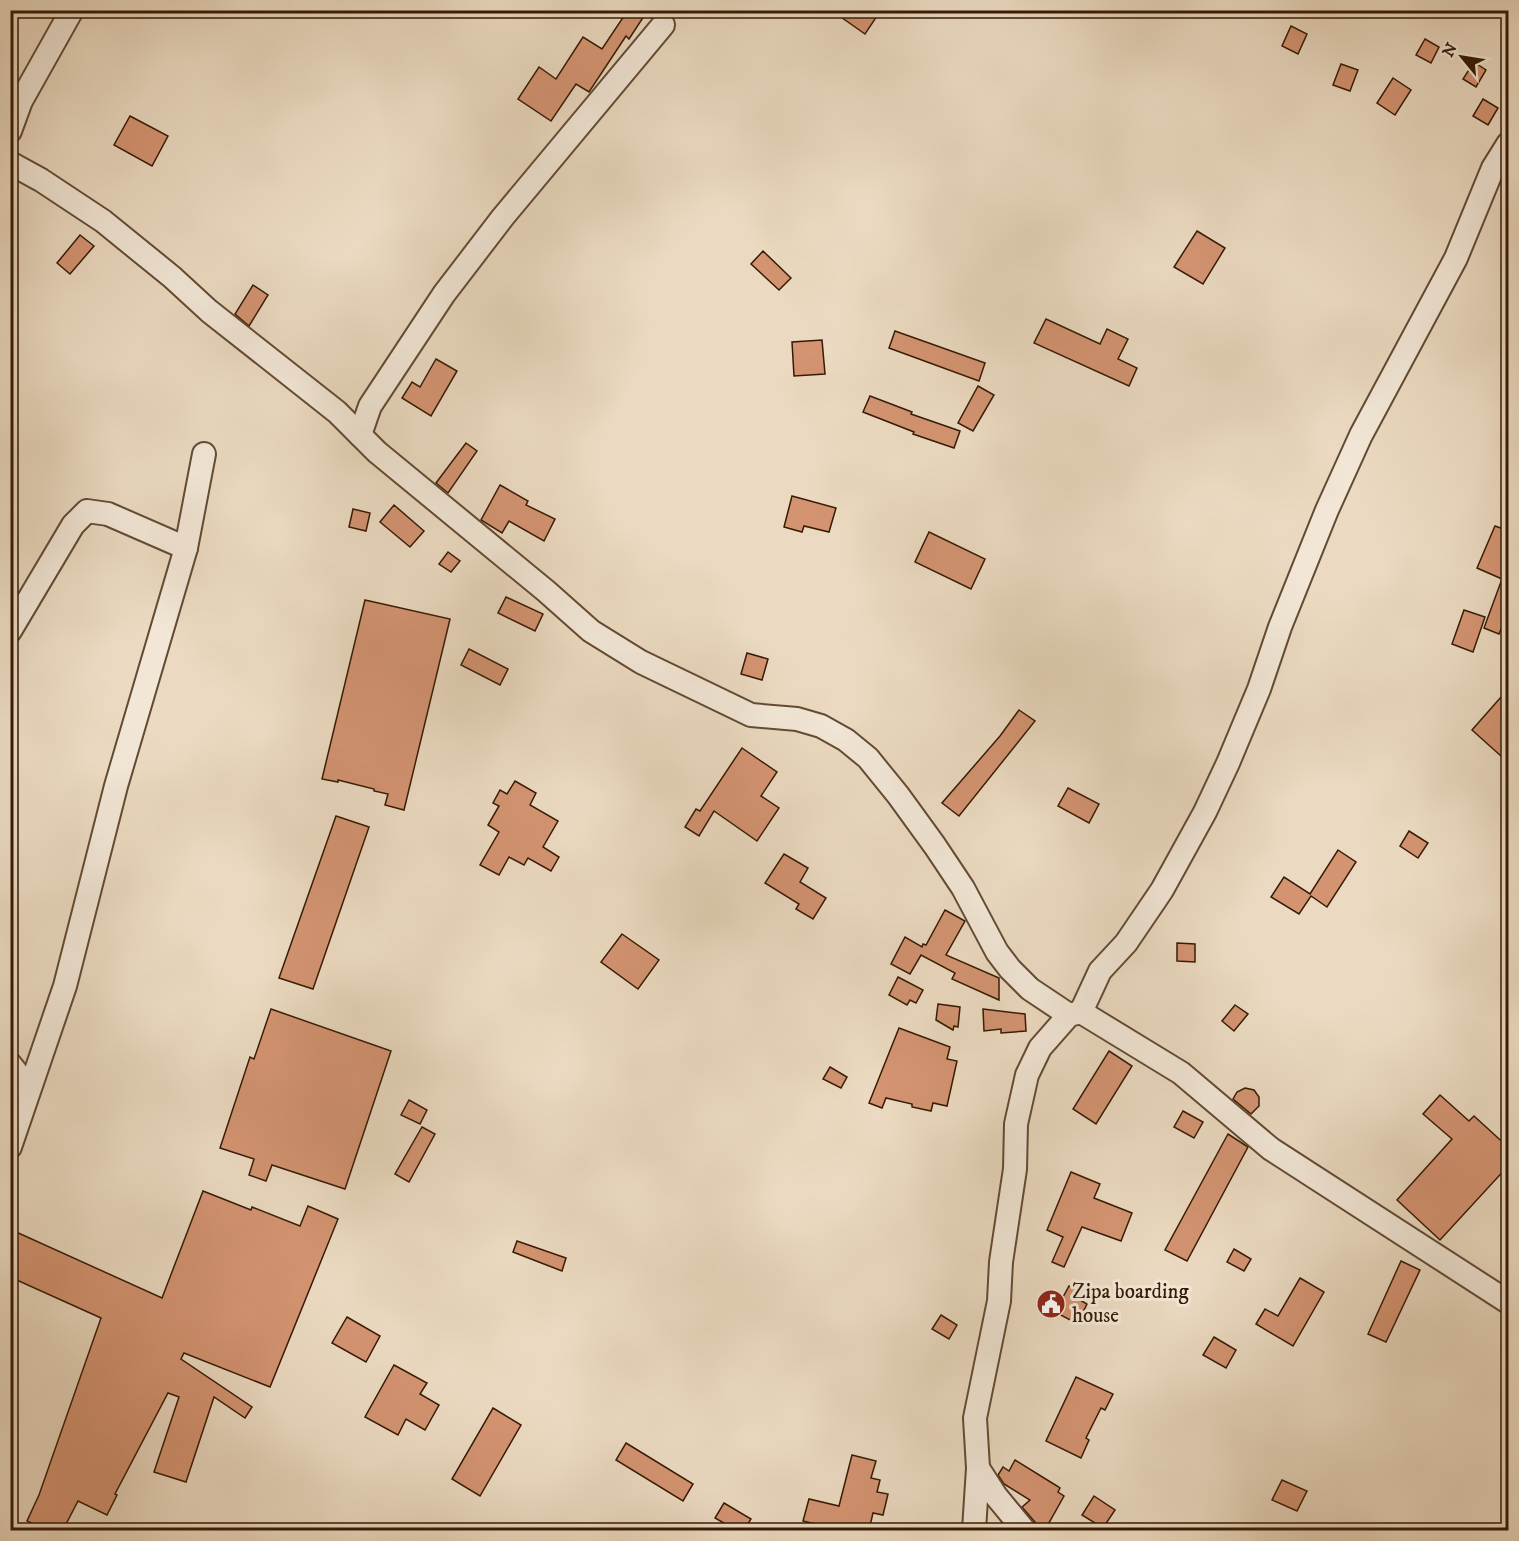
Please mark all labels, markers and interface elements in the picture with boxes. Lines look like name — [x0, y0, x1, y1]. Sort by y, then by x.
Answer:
north arrow — [1432, 27, 1492, 87]
text: N — [1438, 39, 1462, 61]
place label: Zipa boarding house — [1072, 1279, 1189, 1329]
public building icon: Zipa boarding house — [1035, 1288, 1067, 1320]

